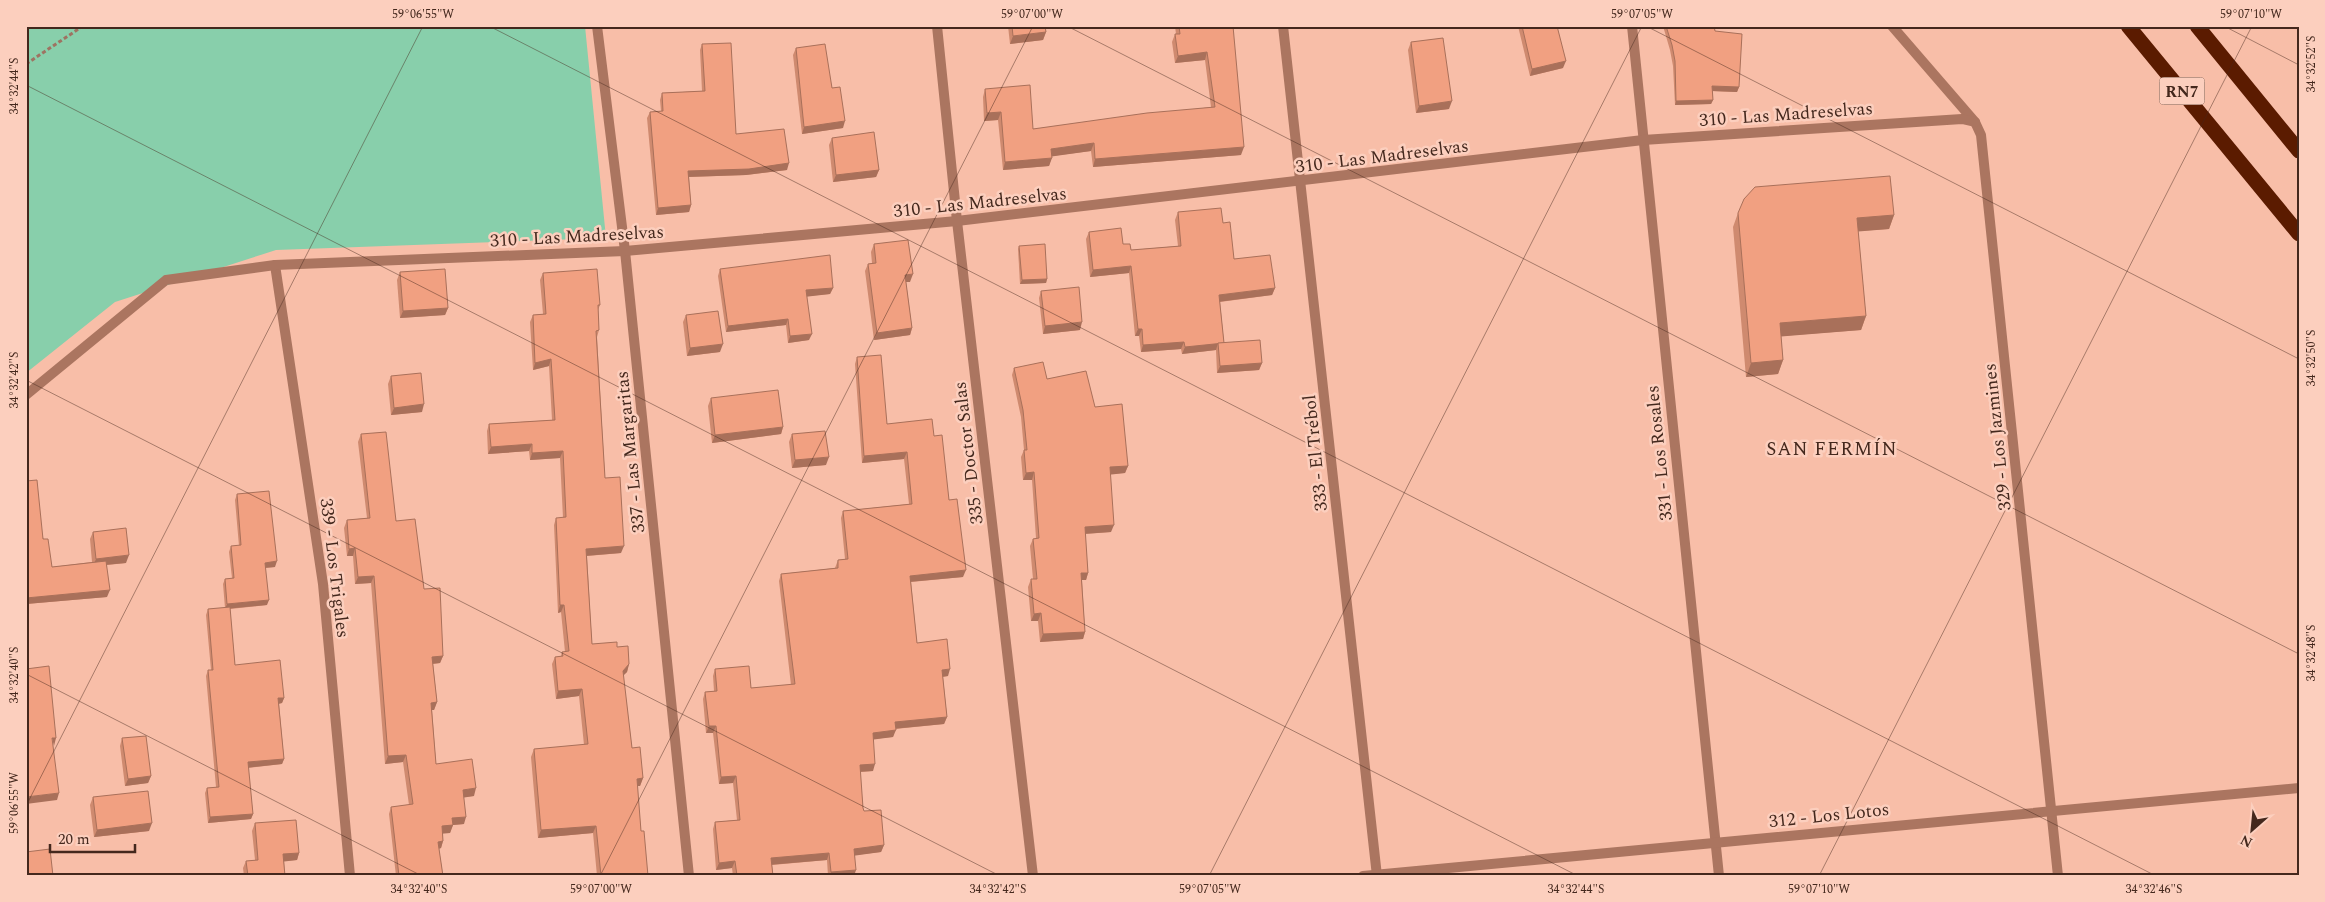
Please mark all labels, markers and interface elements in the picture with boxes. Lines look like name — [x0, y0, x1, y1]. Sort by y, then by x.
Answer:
text: 59°06'55"W — [392, 5, 454, 24]
text: 59°07'00"W — [1001, 5, 1063, 24]
text: 59°07'05"W — [1611, 5, 1673, 24]
text: 59°07'10"W — [2220, 5, 2282, 24]
text: 34°32'52"S — [2302, 36, 2321, 92]
text: 34°32'44"S — [5, 58, 24, 114]
road number: RN7 — [2160, 78, 2204, 104]
street label: 310 - Las Madreselvas — [1698, 95, 1874, 134]
street label: 310 - Las Madreselvas — [1294, 132, 1470, 181]
street label: 310 - Las Madreselvas — [892, 180, 1068, 225]
street label: 310 - Las Madreselvas — [489, 218, 665, 255]
text: 34°32'50"S — [2302, 330, 2321, 386]
text: 34°32'42"S — [5, 352, 24, 408]
street label: 329 - Los Jazmines — [1976, 362, 2019, 512]
street label: 337 - Las Margaritas — [609, 370, 652, 534]
street label: 335 - Doctor Salas — [946, 380, 991, 526]
street label: 331 - Los Rosales — [1639, 384, 1680, 522]
street label: 333 - El Trébol — [1296, 393, 1335, 512]
district label: SAN FERMÍN — [1766, 435, 1898, 464]
street label: 339 - Los Trigales — [313, 497, 356, 640]
text: 34°32'48"S — [2302, 625, 2321, 681]
text: 34°32'40"S — [5, 647, 24, 703]
text: 59°06'55"W — [5, 772, 24, 834]
street label: 312 - Los Lotos — [1767, 796, 1891, 835]
north arrow — [2228, 804, 2278, 854]
scale bar — [50, 822, 135, 854]
text: 20 m — [58, 828, 90, 851]
text: N — [2236, 829, 2256, 853]
text: 34°32'40"S — [391, 880, 447, 899]
text: 59°07'00"W — [570, 880, 632, 899]
text: 34°32'42"S — [970, 880, 1026, 899]
text: 59°07'05"W — [1179, 880, 1241, 899]
text: 34°32'44"S — [1548, 880, 1604, 899]
text: 59°07'10"W — [1788, 880, 1850, 899]
text: 34°32'46"S — [2126, 880, 2182, 899]

